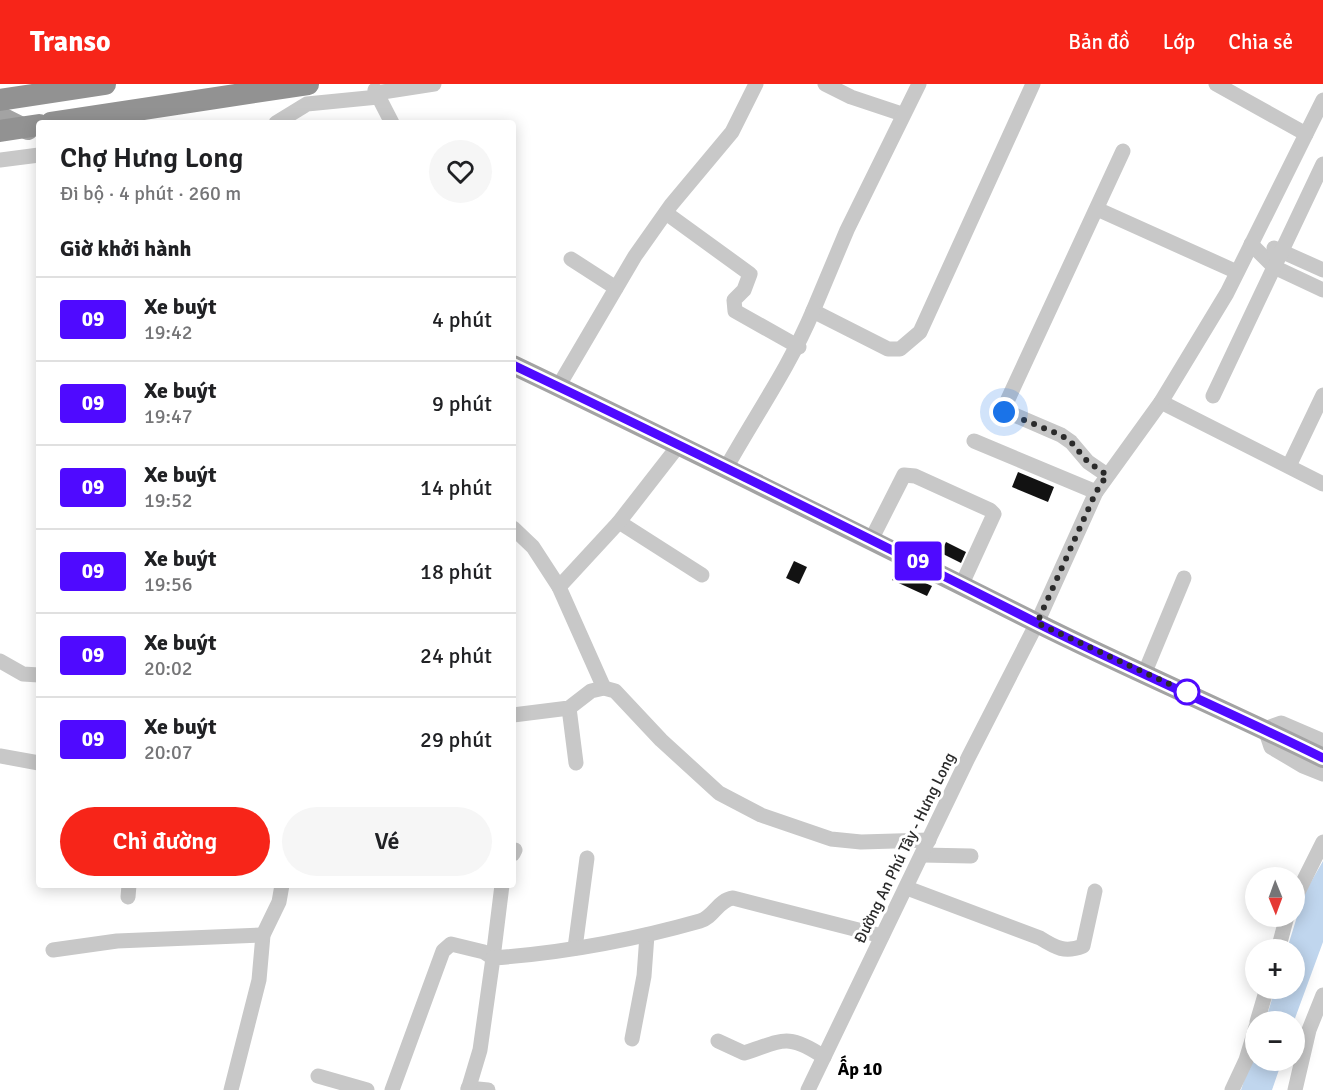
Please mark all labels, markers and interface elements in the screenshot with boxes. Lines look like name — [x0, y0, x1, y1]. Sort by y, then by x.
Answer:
text: Transo — [30, 25, 111, 59]
text: Bản đồ — [1068, 29, 1130, 55]
text: Lớp — [1163, 29, 1195, 55]
text: Chia sẻ — [1228, 29, 1293, 55]
button: heart — [429, 140, 492, 203]
text: Chợ Hưng Long — [60, 141, 243, 175]
text: Đi bộ · 4 phút · 260 m — [60, 181, 241, 206]
text: Giờ khởi hành — [60, 235, 192, 262]
text: Xe buýt — [144, 293, 217, 320]
text: 09 — [82, 306, 104, 332]
text: 4 phút — [432, 306, 492, 333]
text: 19:42 — [144, 320, 193, 345]
text: Xe buýt — [144, 377, 217, 404]
text: 09 — [82, 390, 104, 416]
text: 9 phút — [432, 390, 492, 417]
your location — [989, 397, 1019, 427]
text: 19:47 — [144, 404, 193, 429]
text: Xe buýt — [144, 461, 217, 488]
text: 09 — [82, 474, 104, 500]
text: 14 phút — [420, 474, 492, 501]
text: 19:52 — [144, 488, 193, 513]
line badge: 09 — [891, 542, 945, 580]
text: Xe buýt — [144, 545, 217, 572]
text: 09 — [907, 548, 929, 574]
text: 09 — [82, 558, 104, 584]
text: 18 phút — [420, 558, 492, 585]
text: 19:56 — [144, 572, 193, 597]
text: Xe buýt — [144, 629, 217, 656]
text: 09 — [82, 642, 104, 668]
text: 24 phút — [420, 642, 492, 669]
text: 20:02 — [144, 656, 193, 681]
unlabelled marker — [1174, 679, 1200, 705]
text: Xe buýt — [144, 713, 217, 740]
text: 09 — [82, 726, 104, 752]
text: 29 phút — [420, 726, 492, 753]
text: 20:07 — [144, 740, 193, 765]
street label: Đường An Phú Tây - Hưng Long — [850, 749, 960, 947]
button: Chỉ đường — [60, 807, 270, 876]
button: Vé — [282, 807, 492, 876]
north arrow — [1245, 867, 1305, 927]
map controls — [1245, 867, 1305, 1071]
button: + — [1245, 939, 1305, 999]
button: − — [1245, 1011, 1305, 1071]
district label: Ấp 10 — [838, 1055, 883, 1080]

